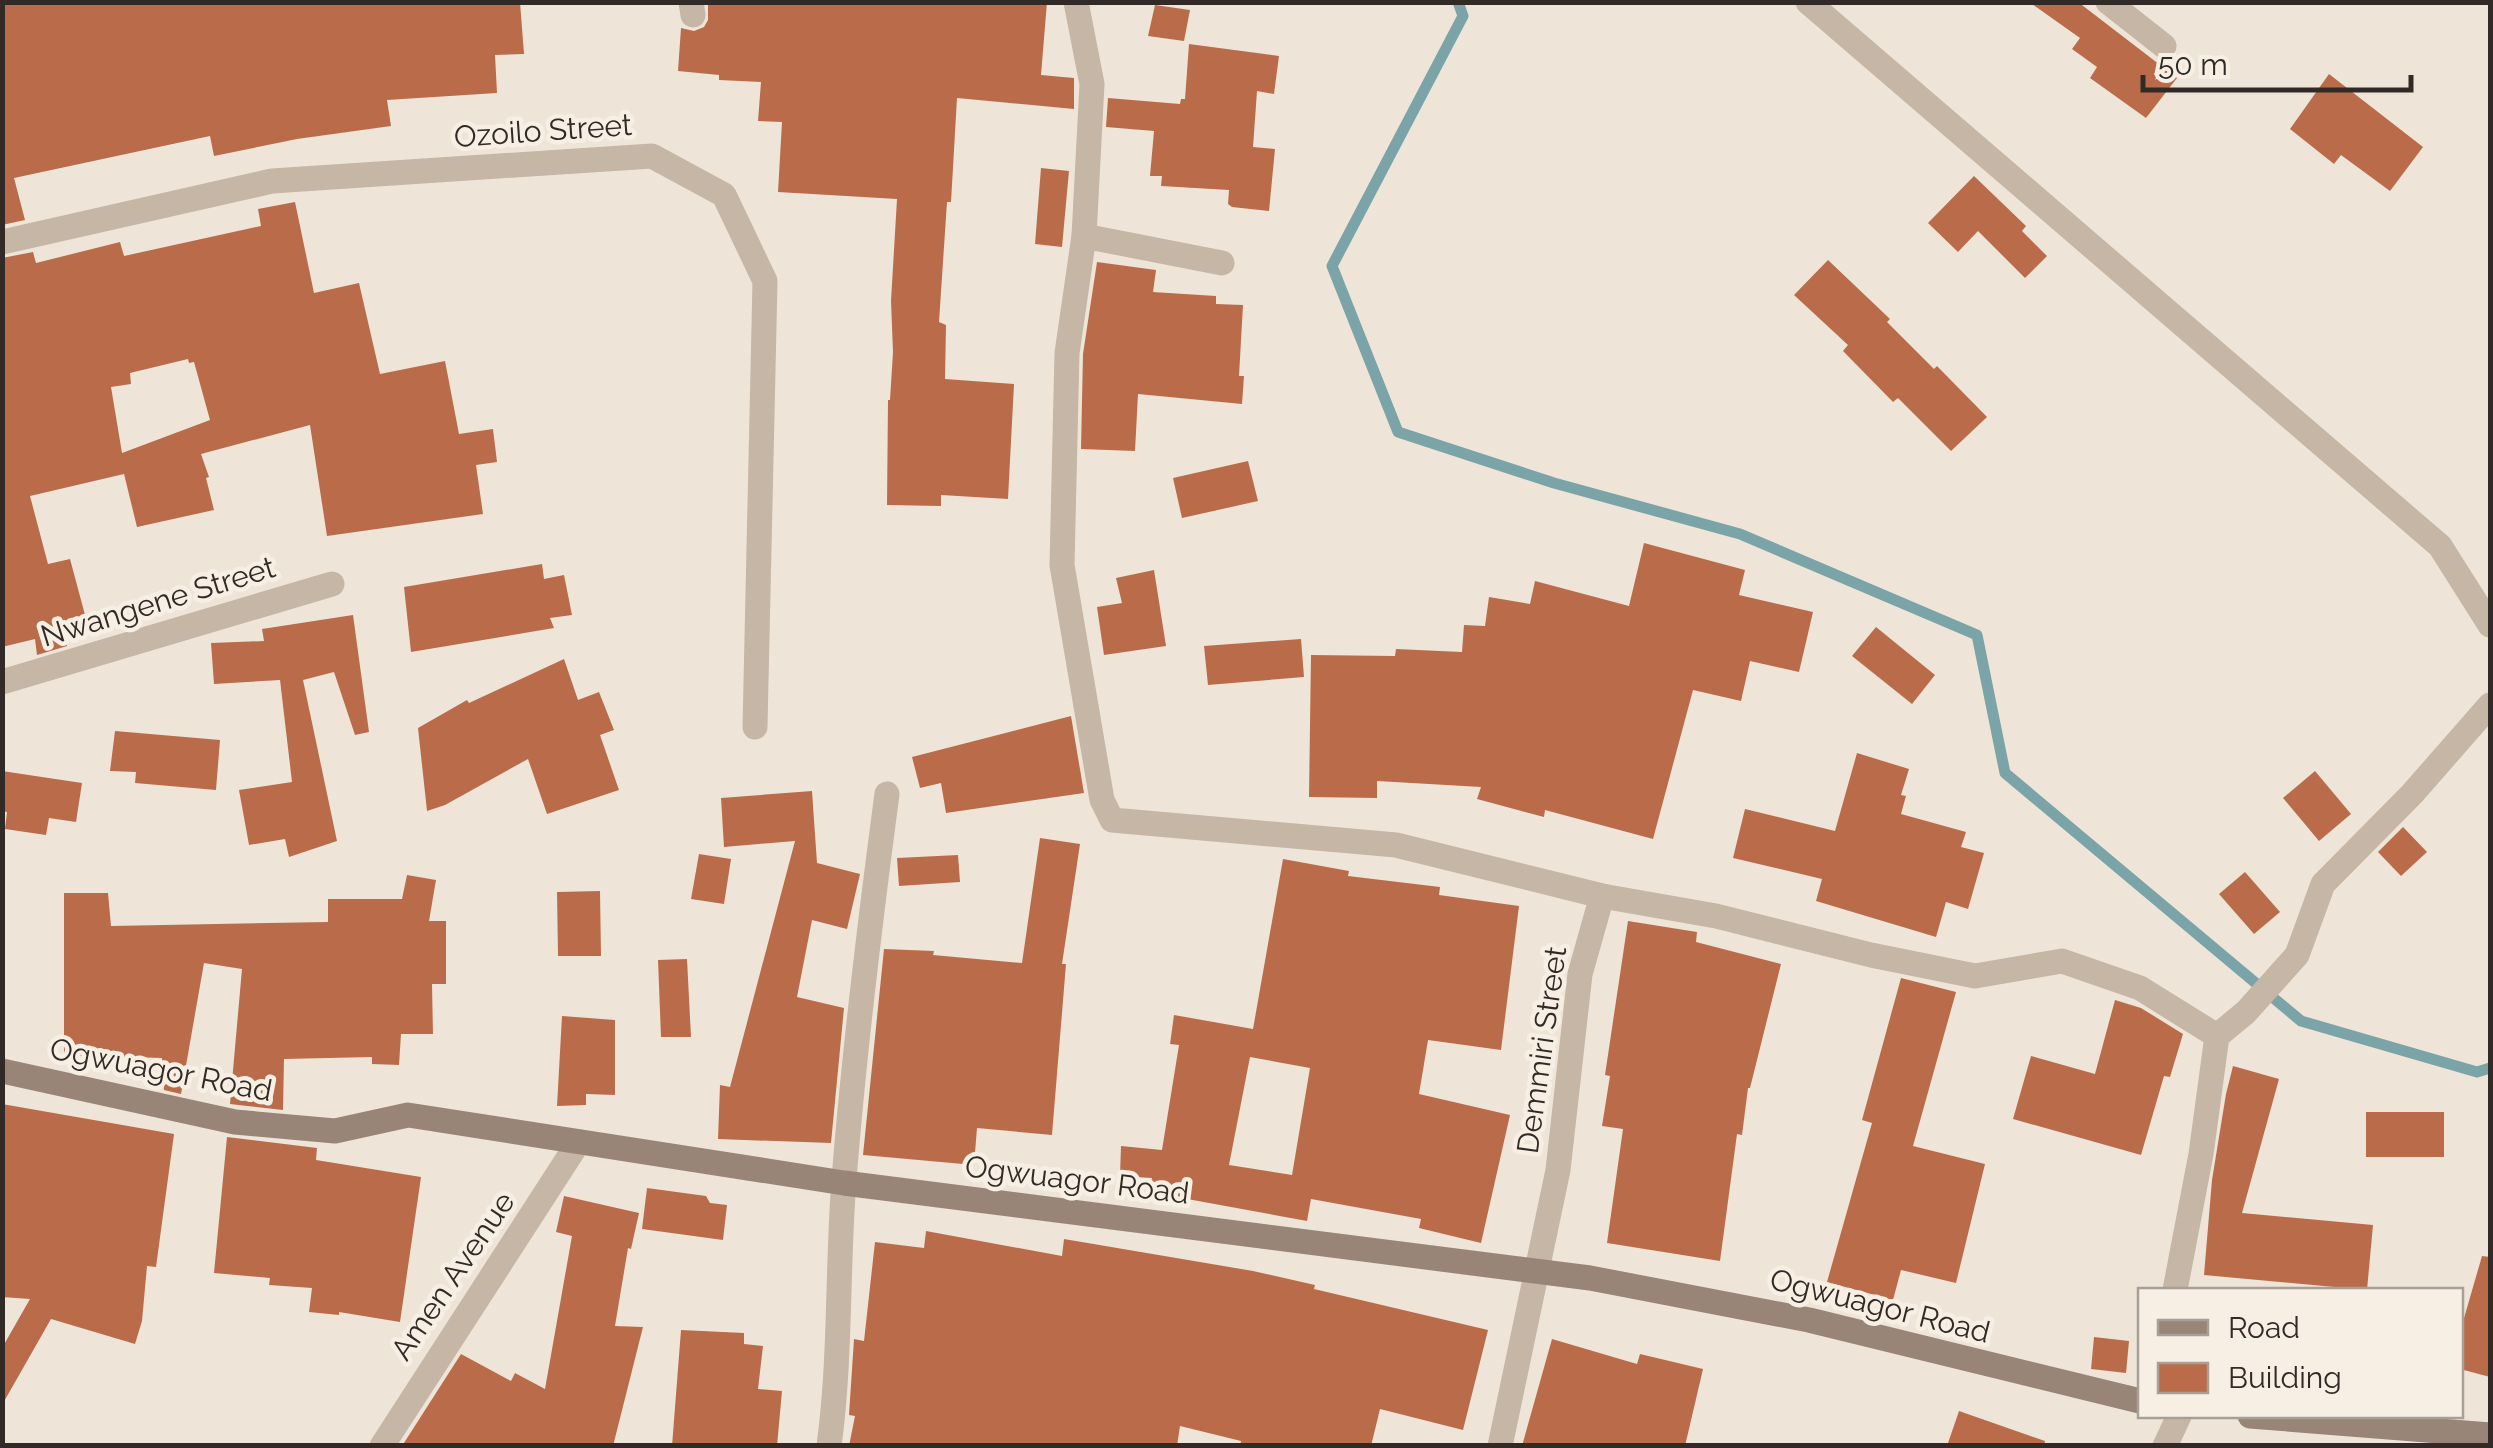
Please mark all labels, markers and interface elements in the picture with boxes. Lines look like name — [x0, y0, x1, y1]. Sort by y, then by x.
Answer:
scale bar — [2143, 30, 2410, 92]
text: 50 m — [2158, 47, 2228, 82]
street label: Ozoilo Street — [453, 107, 633, 154]
street label: Nwangene Street — [37, 549, 279, 654]
street label: Demmiri Street — [1510, 944, 1573, 1156]
street label: Ogwuagor Road — [47, 1031, 275, 1108]
street label: Ogwuagor Road — [963, 1148, 1191, 1211]
street label: Amen Avenue — [384, 1185, 522, 1366]
street label: Ogwuagor Road — [1767, 1261, 1994, 1350]
legend — [2138, 1288, 2463, 1418]
text: Road — [2228, 1310, 2300, 1345]
text: Building — [2228, 1360, 2342, 1395]

